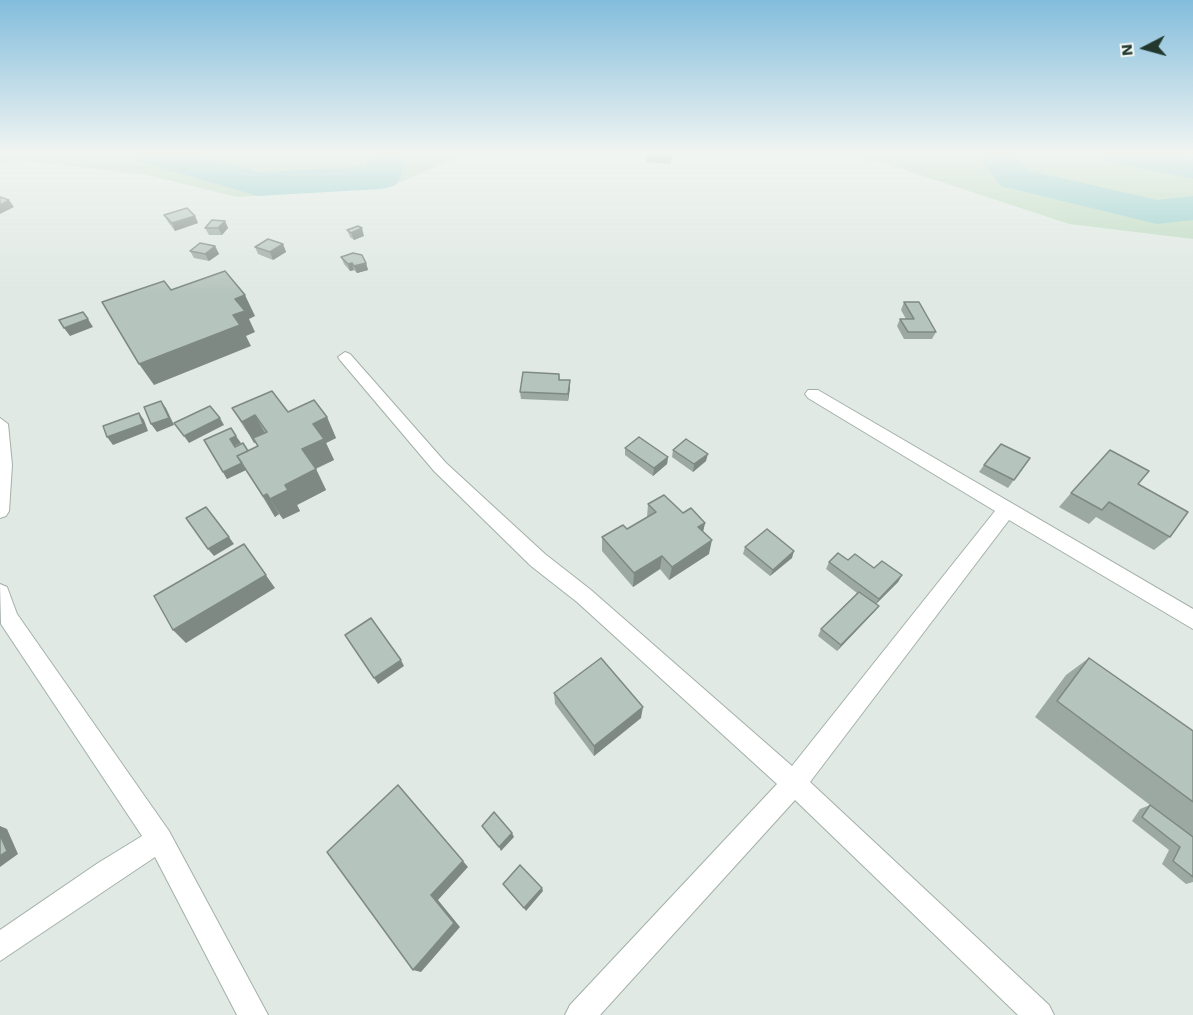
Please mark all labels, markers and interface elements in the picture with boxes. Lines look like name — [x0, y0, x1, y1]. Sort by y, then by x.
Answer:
north arrow — [1115, 18, 1175, 78]
text: N — [1117, 43, 1137, 57]

